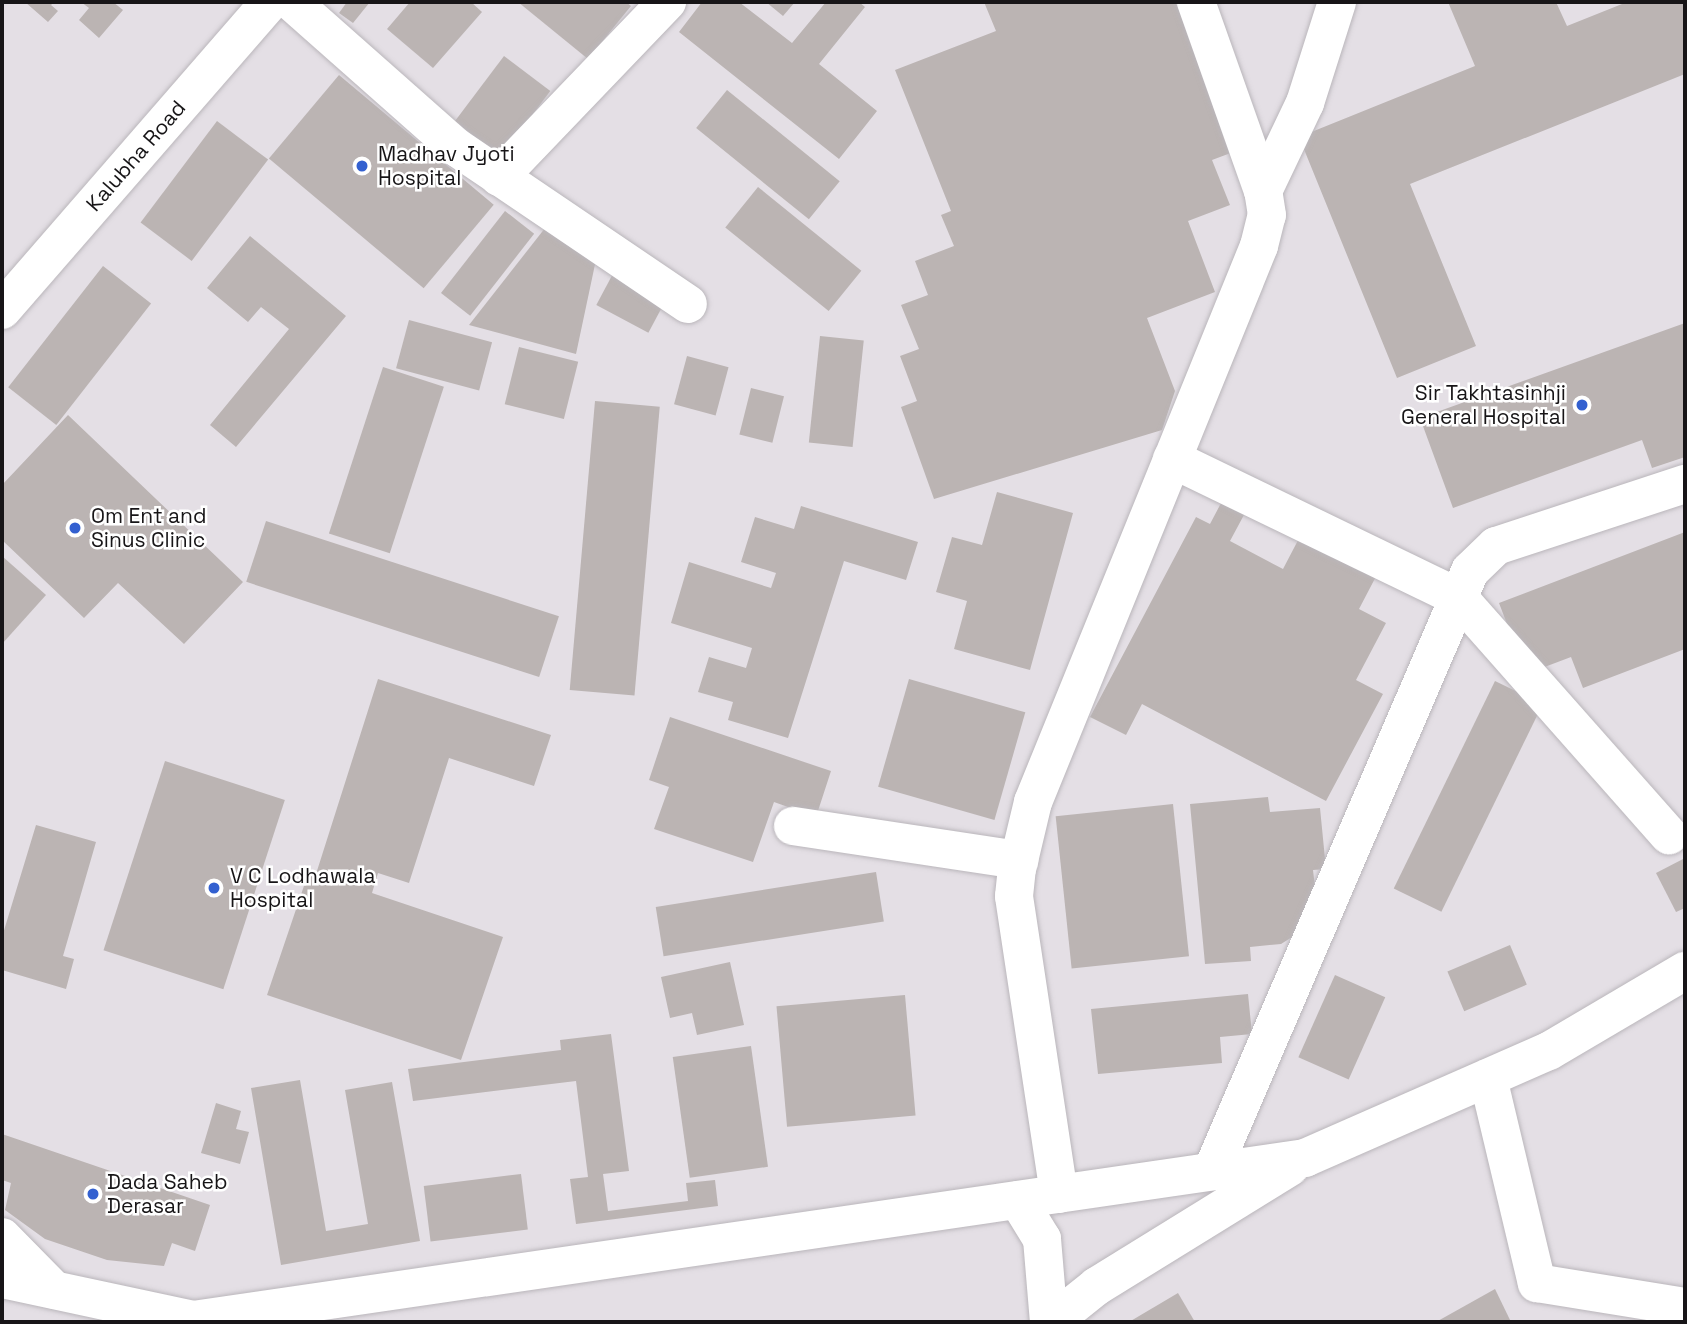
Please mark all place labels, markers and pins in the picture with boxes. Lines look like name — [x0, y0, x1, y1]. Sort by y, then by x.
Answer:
place label: Madhav Jyoti Hospital — [378, 141, 515, 191]
marker: Madhav Jyoti Hospital — [352, 156, 372, 176]
place label: Sir Takhtasinhji General Hospital — [1401, 380, 1566, 430]
marker: Sir Takhtasinhji General Hospital — [1572, 395, 1592, 415]
place label: Om Ent and Sinus Clinic — [91, 503, 206, 553]
marker: Om Ent and Sinus Clinic — [65, 518, 85, 538]
place label: V C Lodhawala Hospital — [230, 863, 376, 913]
marker: V C Lodhawala Hospital — [204, 878, 224, 898]
place label: Dada Saheb Derasar — [107, 1169, 227, 1219]
marker: Dada Saheb Derasar — [85, 1186, 101, 1202]

